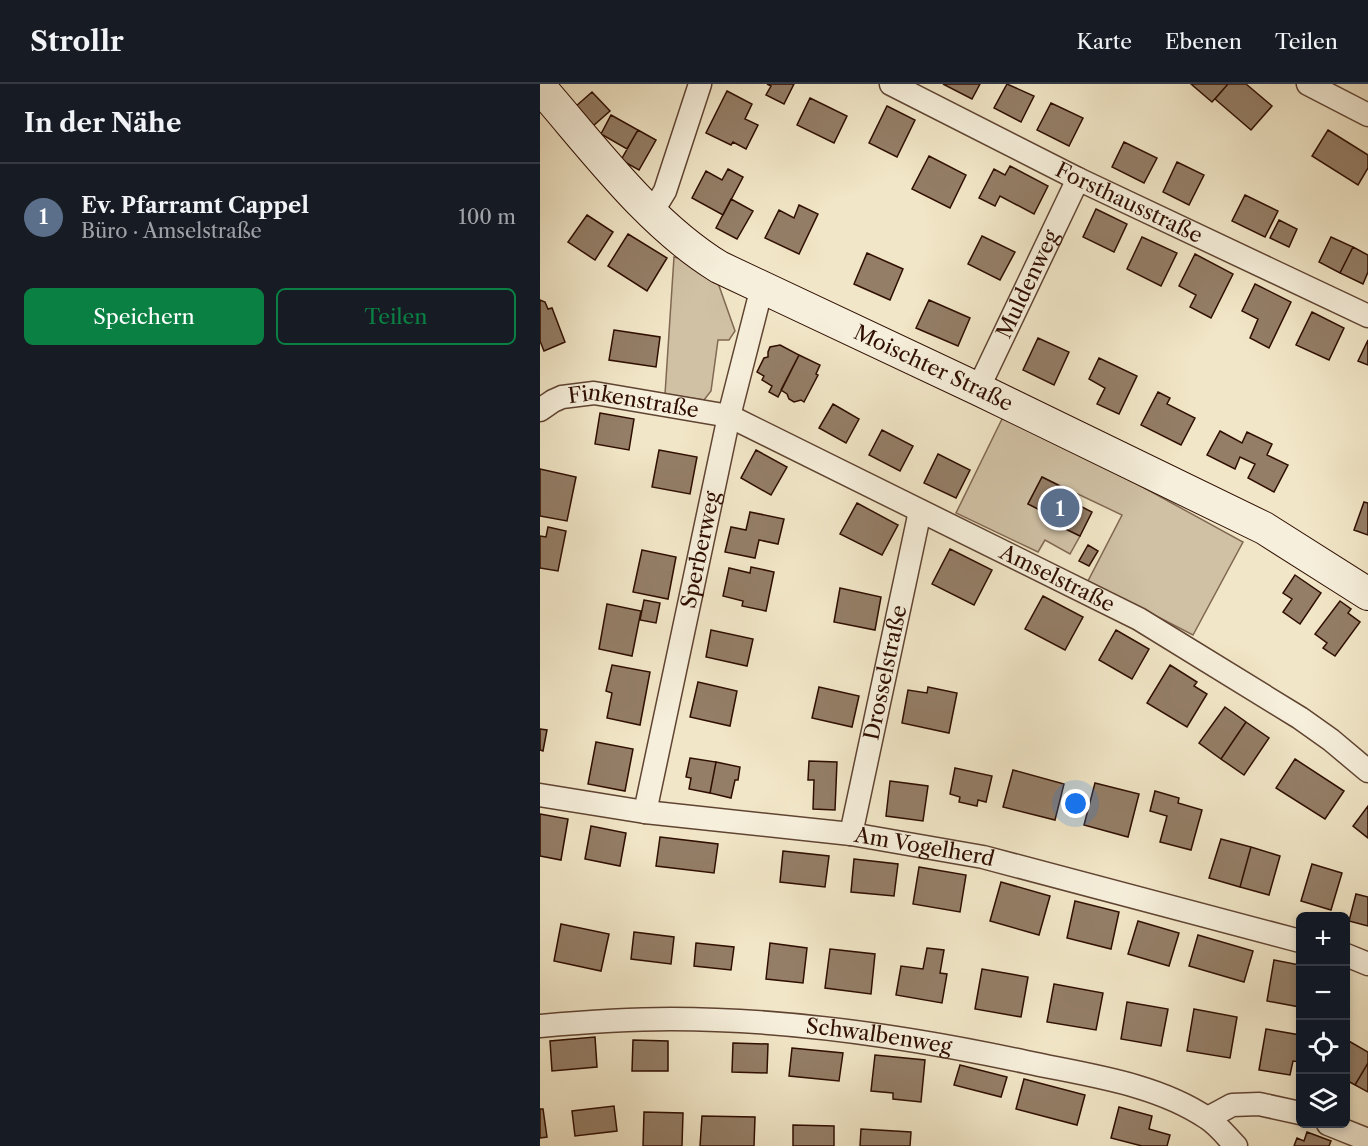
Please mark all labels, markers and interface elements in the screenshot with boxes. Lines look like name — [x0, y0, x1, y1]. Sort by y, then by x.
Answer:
text: Strollr — [30, 24, 124, 58]
text: Karte — [1077, 29, 1132, 54]
text: Ebenen — [1165, 29, 1242, 54]
text: Teilen — [1275, 29, 1338, 54]
text: In der Nähe — [24, 107, 181, 139]
street label: Forsthausstraße — [1051, 157, 1207, 248]
text: Ev. Pfarramt Cappel — [81, 192, 309, 219]
text: 1 — [39, 205, 48, 229]
text: 100 m — [458, 205, 516, 229]
text: Büro · Amselstraße — [81, 219, 262, 243]
street label: Muldenweg — [991, 225, 1064, 342]
button: Speichern — [24, 288, 264, 345]
button: Teilen — [276, 288, 516, 345]
street label: Moischter Straße — [850, 319, 1017, 416]
street label: Finkenstraße — [567, 379, 701, 423]
pin: 1 — [1040, 486, 1080, 530]
street label: Sperberweg — [676, 488, 725, 611]
street label: Amselstraße — [995, 539, 1119, 617]
street label: Drosselstraße — [858, 603, 912, 742]
your location — [1061, 789, 1090, 818]
street label: Am Vogelherd — [852, 822, 997, 872]
map controls — [1296, 912, 1350, 1128]
button: + — [1296, 912, 1350, 966]
button: − — [1296, 966, 1350, 1020]
street label: Schwalbenweg — [805, 1013, 955, 1059]
button: locate — [1296, 1020, 1350, 1074]
button: layers — [1296, 1074, 1350, 1128]

